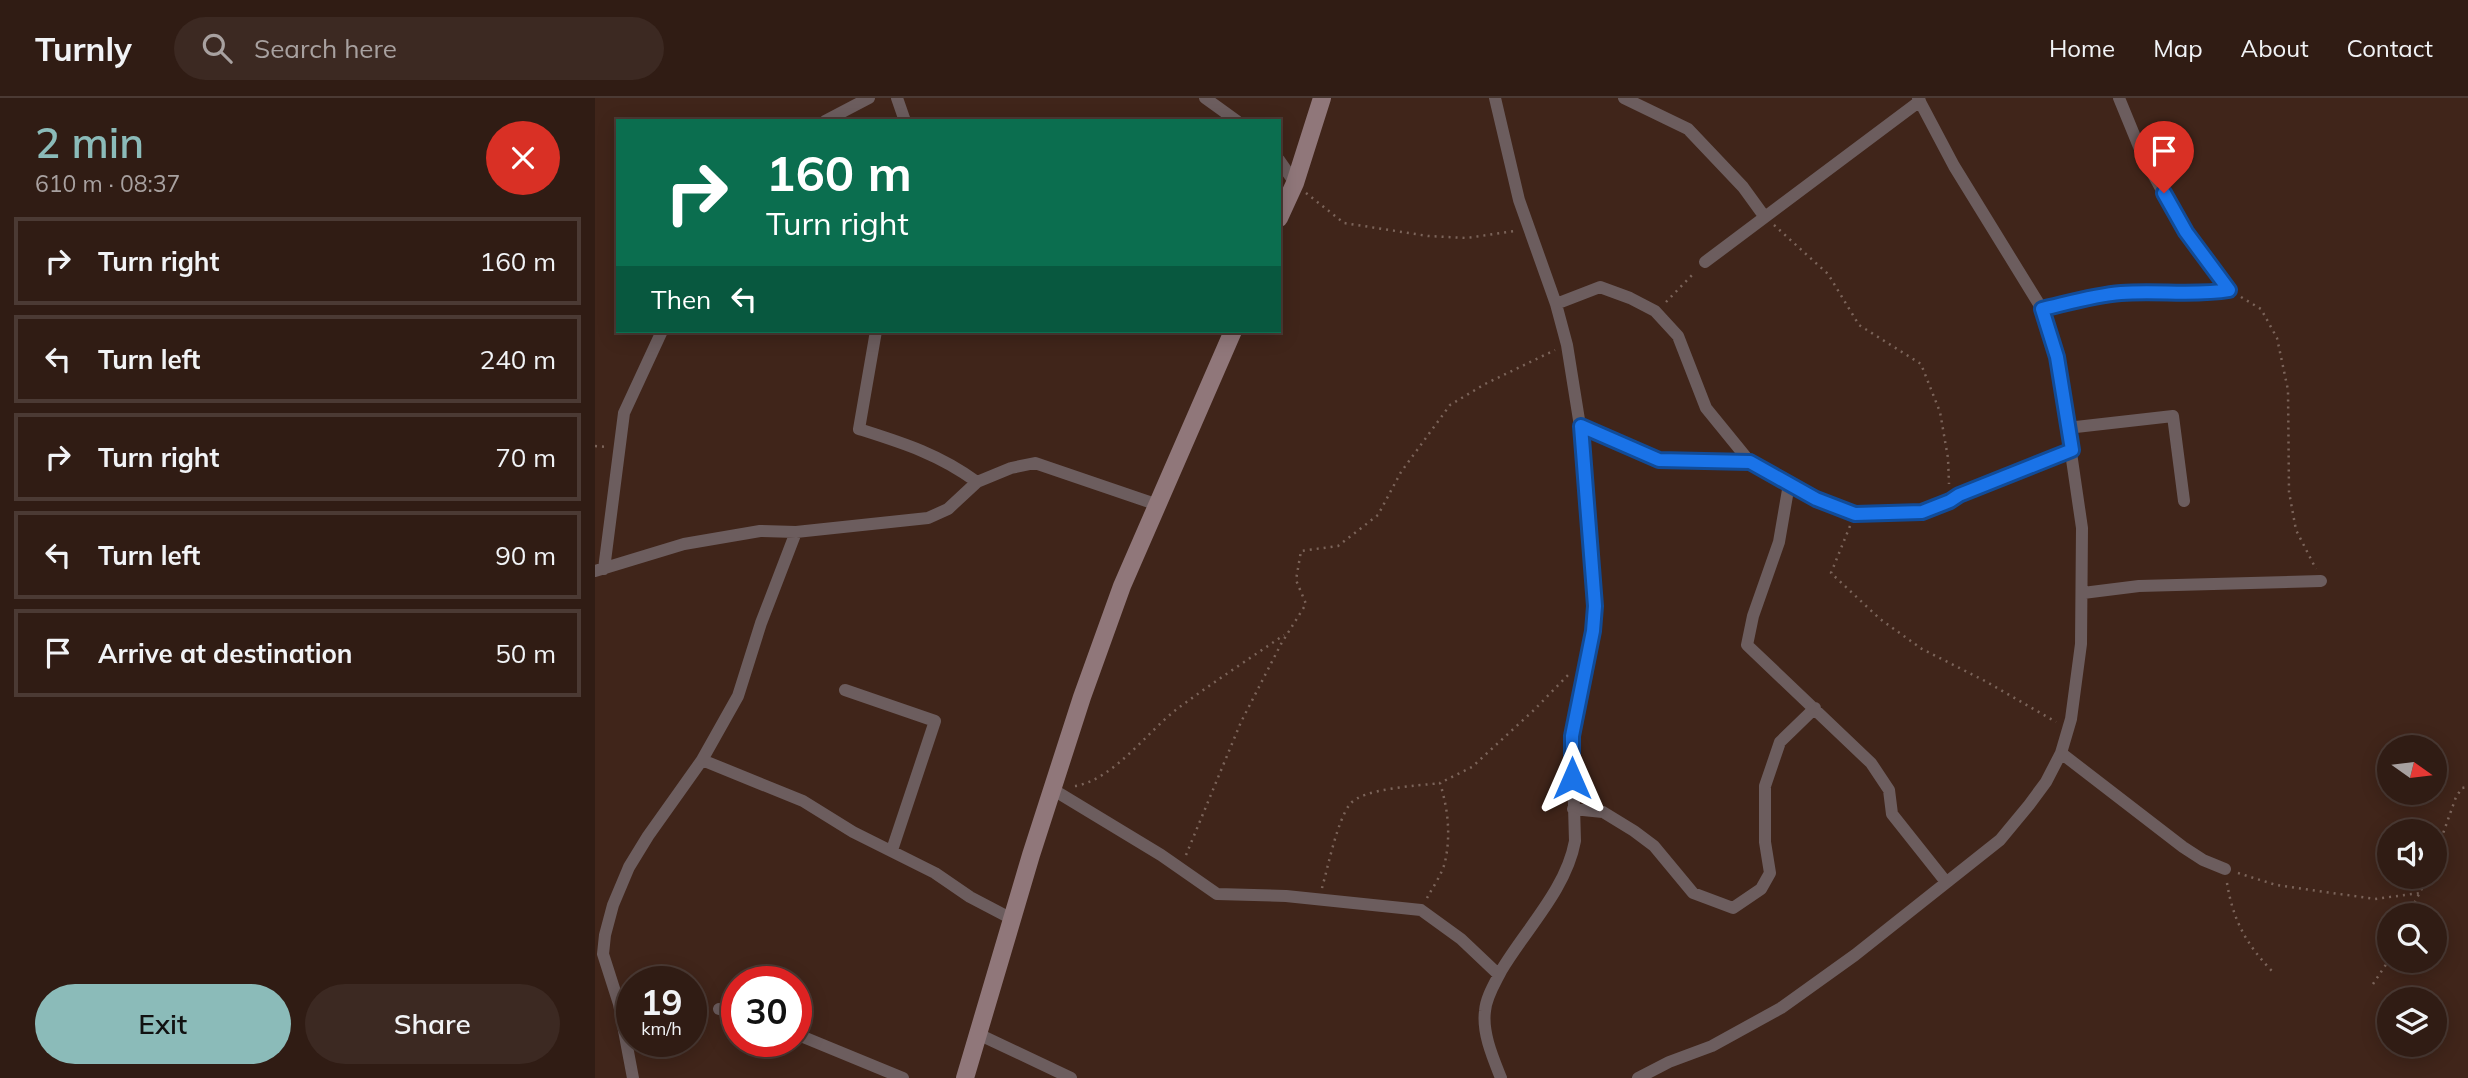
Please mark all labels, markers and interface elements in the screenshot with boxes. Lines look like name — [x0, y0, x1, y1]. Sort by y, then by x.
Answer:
search box — [174, 17, 664, 80]
text: Turnly — [35, 28, 132, 69]
icon: search — [198, 29, 236, 67]
text: Search here — [254, 32, 397, 65]
text: Home — [2049, 33, 2115, 63]
text: Map — [2153, 33, 2203, 63]
text: About — [2241, 33, 2309, 63]
text: Contact — [2347, 33, 2433, 63]
text: 2 min — [35, 116, 144, 169]
button: close — [486, 121, 560, 195]
pin — [2134, 121, 2194, 193]
icon: arrive — [2145, 132, 2183, 170]
text: 160 m — [766, 142, 912, 203]
icon: right — [651, 147, 742, 238]
text: 610 m · 08:37 — [35, 169, 180, 198]
text: Turn right — [766, 203, 909, 243]
icon: right — [39, 242, 77, 280]
text: Turn right — [98, 245, 219, 278]
text: 160 m — [480, 245, 556, 278]
icon: left — [725, 280, 763, 318]
text: Then — [651, 283, 711, 316]
icon: left — [39, 340, 77, 378]
text: Turn left — [98, 343, 200, 376]
text: 240 m — [480, 343, 556, 376]
icon: right — [39, 438, 77, 476]
text: Turn right — [98, 441, 219, 474]
text: 70 m — [495, 441, 556, 474]
icon: left — [39, 536, 77, 574]
text: Turn left — [98, 539, 200, 572]
text: 90 m — [495, 539, 556, 572]
icon: arrive — [39, 634, 77, 672]
text: Arrive at destination — [98, 637, 353, 670]
text: 50 m — [495, 637, 556, 670]
north arrow — [2377, 735, 2447, 805]
map controls — [2377, 735, 2447, 1057]
position arrow — [1535, 741, 1609, 815]
button: sound — [2377, 819, 2447, 889]
button: search — [2377, 903, 2447, 973]
speed limit sign: 30 — [721, 966, 812, 1057]
text: 19 — [640, 980, 683, 1024]
button: Exit — [35, 984, 291, 1064]
button: Share — [305, 984, 560, 1064]
button: layers — [2377, 987, 2447, 1057]
text: km/h — [641, 1017, 682, 1040]

